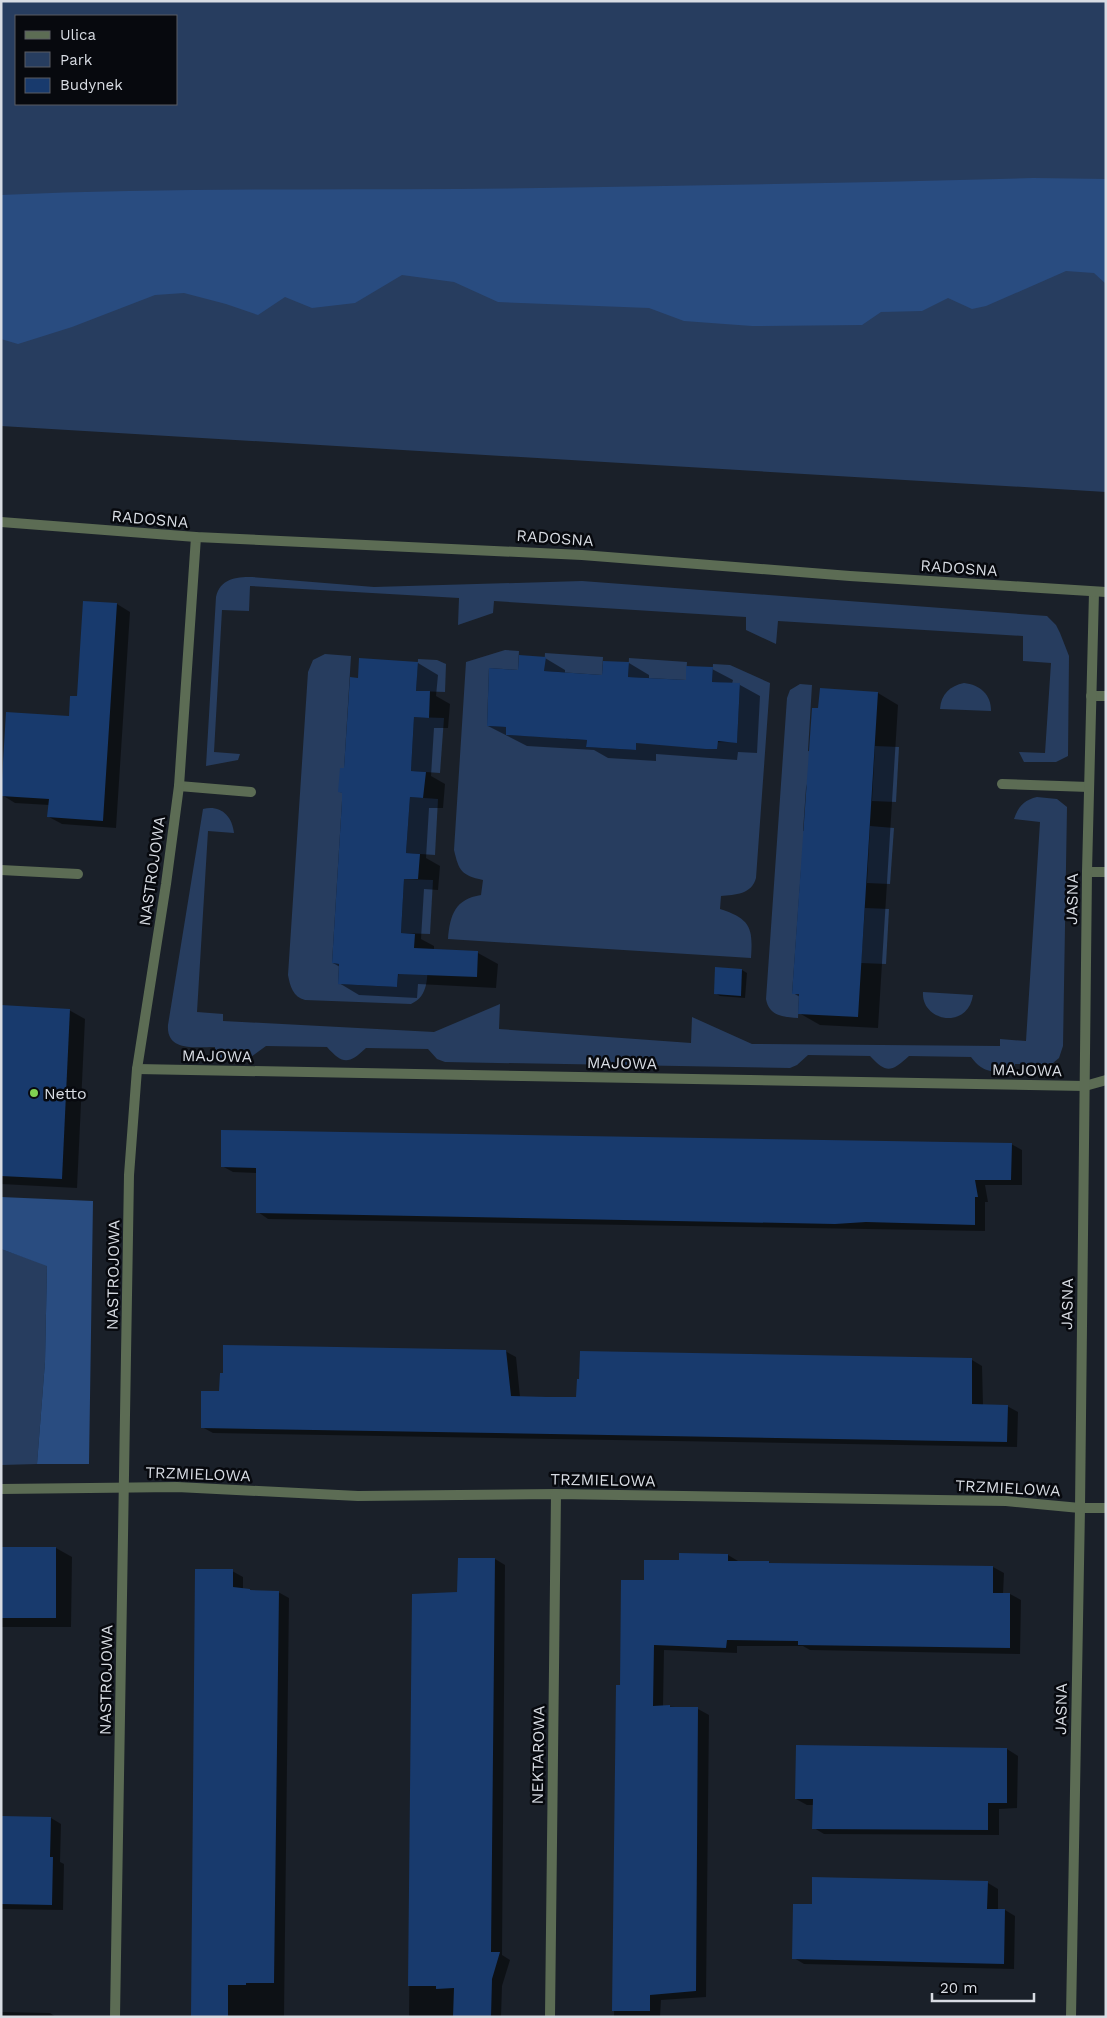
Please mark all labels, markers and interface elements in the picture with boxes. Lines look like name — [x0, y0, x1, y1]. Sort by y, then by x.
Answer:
legend — [15, 15, 178, 105]
text: Ulica — [60, 26, 97, 44]
text: Park — [60, 51, 93, 69]
text: Budynek — [60, 76, 123, 94]
street label: RADOSNA — [111, 506, 190, 532]
street label: RADOSNA — [516, 526, 595, 550]
street label: RADOSNA — [920, 556, 999, 580]
street label: NASTROJOWA — [135, 815, 169, 927]
street label: JASNA — [1062, 873, 1082, 925]
street label: MAJOWA — [182, 1046, 253, 1066]
street label: MAJOWA — [587, 1053, 658, 1073]
street label: MAJOWA — [992, 1060, 1063, 1080]
place label: Netto — [44, 1084, 87, 1103]
marker: Netto — [28, 1087, 40, 1099]
street label: NASTROJOWA — [103, 1219, 123, 1330]
street label: JASNA — [1057, 1278, 1077, 1330]
street label: TRZMIELOWA — [145, 1463, 251, 1485]
street label: TRZMIELOWA — [550, 1470, 656, 1490]
street label: TRZMIELOWA — [955, 1476, 1062, 1500]
street label: NASTROJOWA — [96, 1624, 116, 1735]
street label: JASNA — [1051, 1683, 1071, 1735]
street label: NEKTAROWA — [528, 1705, 548, 1805]
scale bar — [932, 1970, 1034, 2002]
text: 20 m — [940, 1979, 978, 1997]

